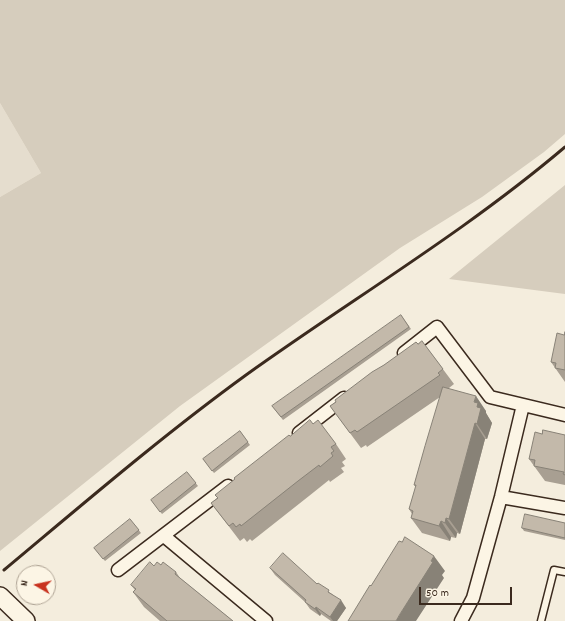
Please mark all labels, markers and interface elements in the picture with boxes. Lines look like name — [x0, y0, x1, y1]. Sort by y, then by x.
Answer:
north arrow — [16, 565, 56, 605]
text: N — [17, 579, 33, 587]
scale bar — [421, 579, 514, 605]
text: 50 m — [426, 585, 449, 602]

